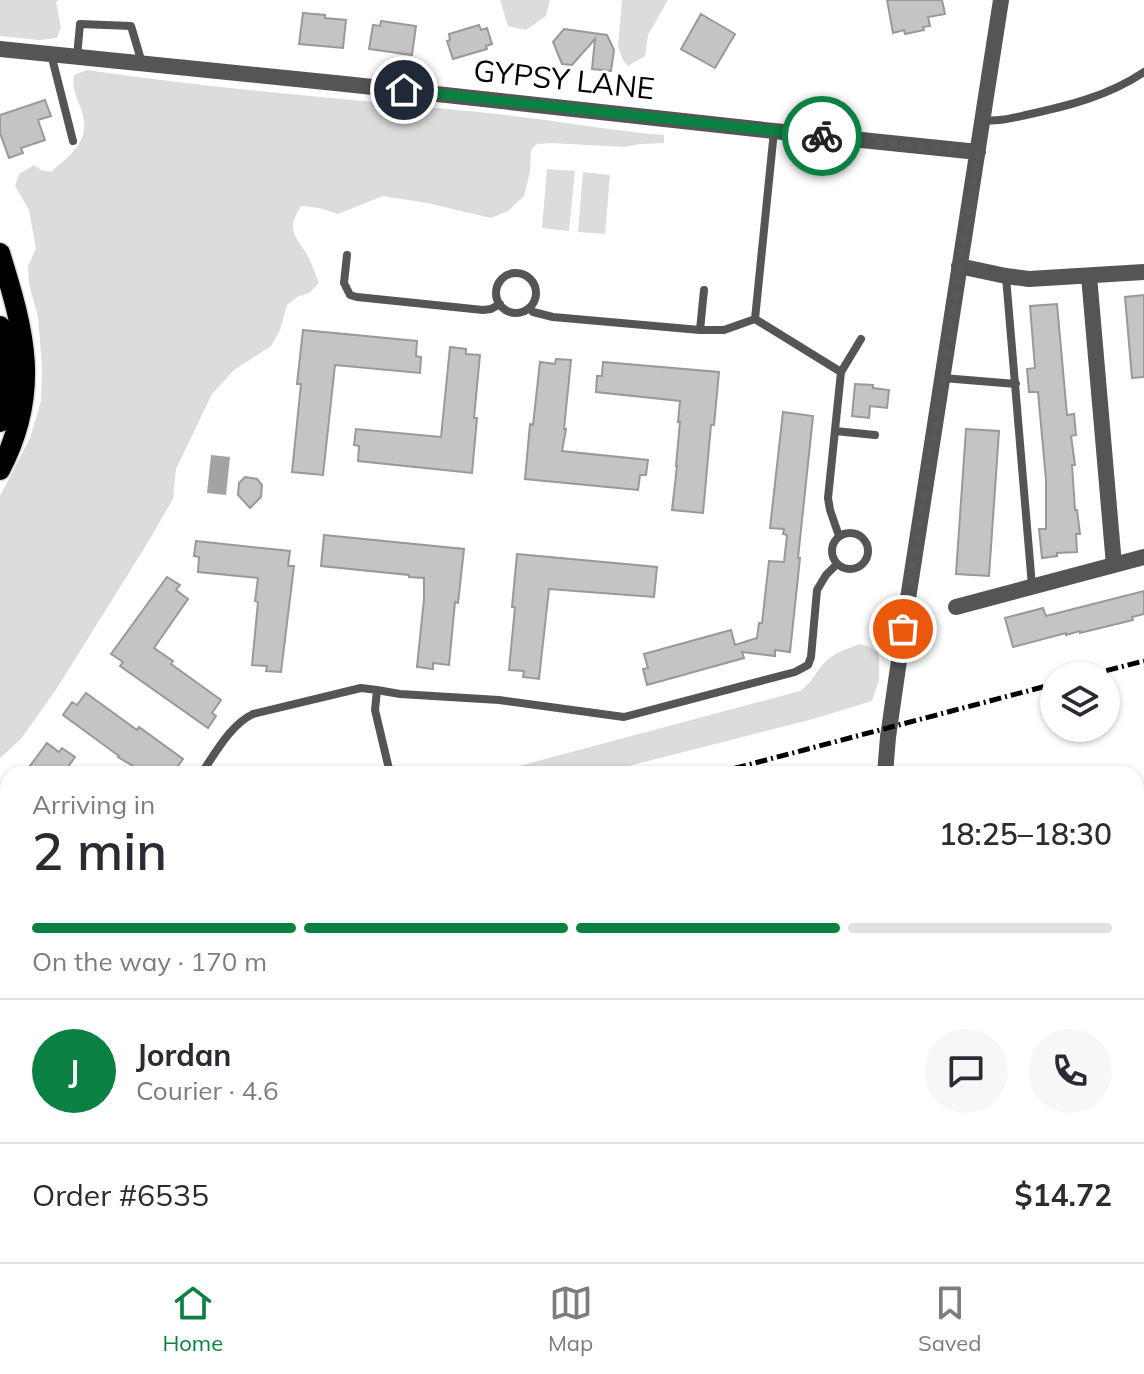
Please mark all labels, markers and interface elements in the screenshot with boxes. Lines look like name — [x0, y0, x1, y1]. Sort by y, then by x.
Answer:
street label: GYPSY LANE — [472, 51, 656, 107]
pin — [370, 56, 438, 124]
icon: home — [382, 68, 426, 112]
courier — [782, 96, 862, 176]
icon: bike — [800, 114, 844, 158]
pin — [869, 595, 937, 663]
icon: bag — [881, 607, 925, 651]
map controls — [1040, 662, 1120, 742]
button: layers — [1040, 662, 1120, 742]
text: Arriving in — [32, 788, 155, 821]
text: 18:25–18:30 — [939, 815, 1112, 853]
text: 2 min — [32, 818, 167, 883]
text: On the way · 170 m — [32, 945, 267, 978]
button: chat — [924, 1029, 1008, 1113]
button: phone — [1028, 1029, 1112, 1113]
text: Jordan — [136, 1036, 231, 1074]
text: J — [69, 1052, 79, 1090]
text: Courier · 4.6 — [136, 1074, 279, 1107]
text: Order #6535 — [32, 1176, 209, 1214]
text: $14.72 — [1015, 1176, 1112, 1214]
tab: Home — [162, 1281, 223, 1357]
tab: Map — [548, 1281, 593, 1357]
tab: Saved — [918, 1281, 982, 1357]

